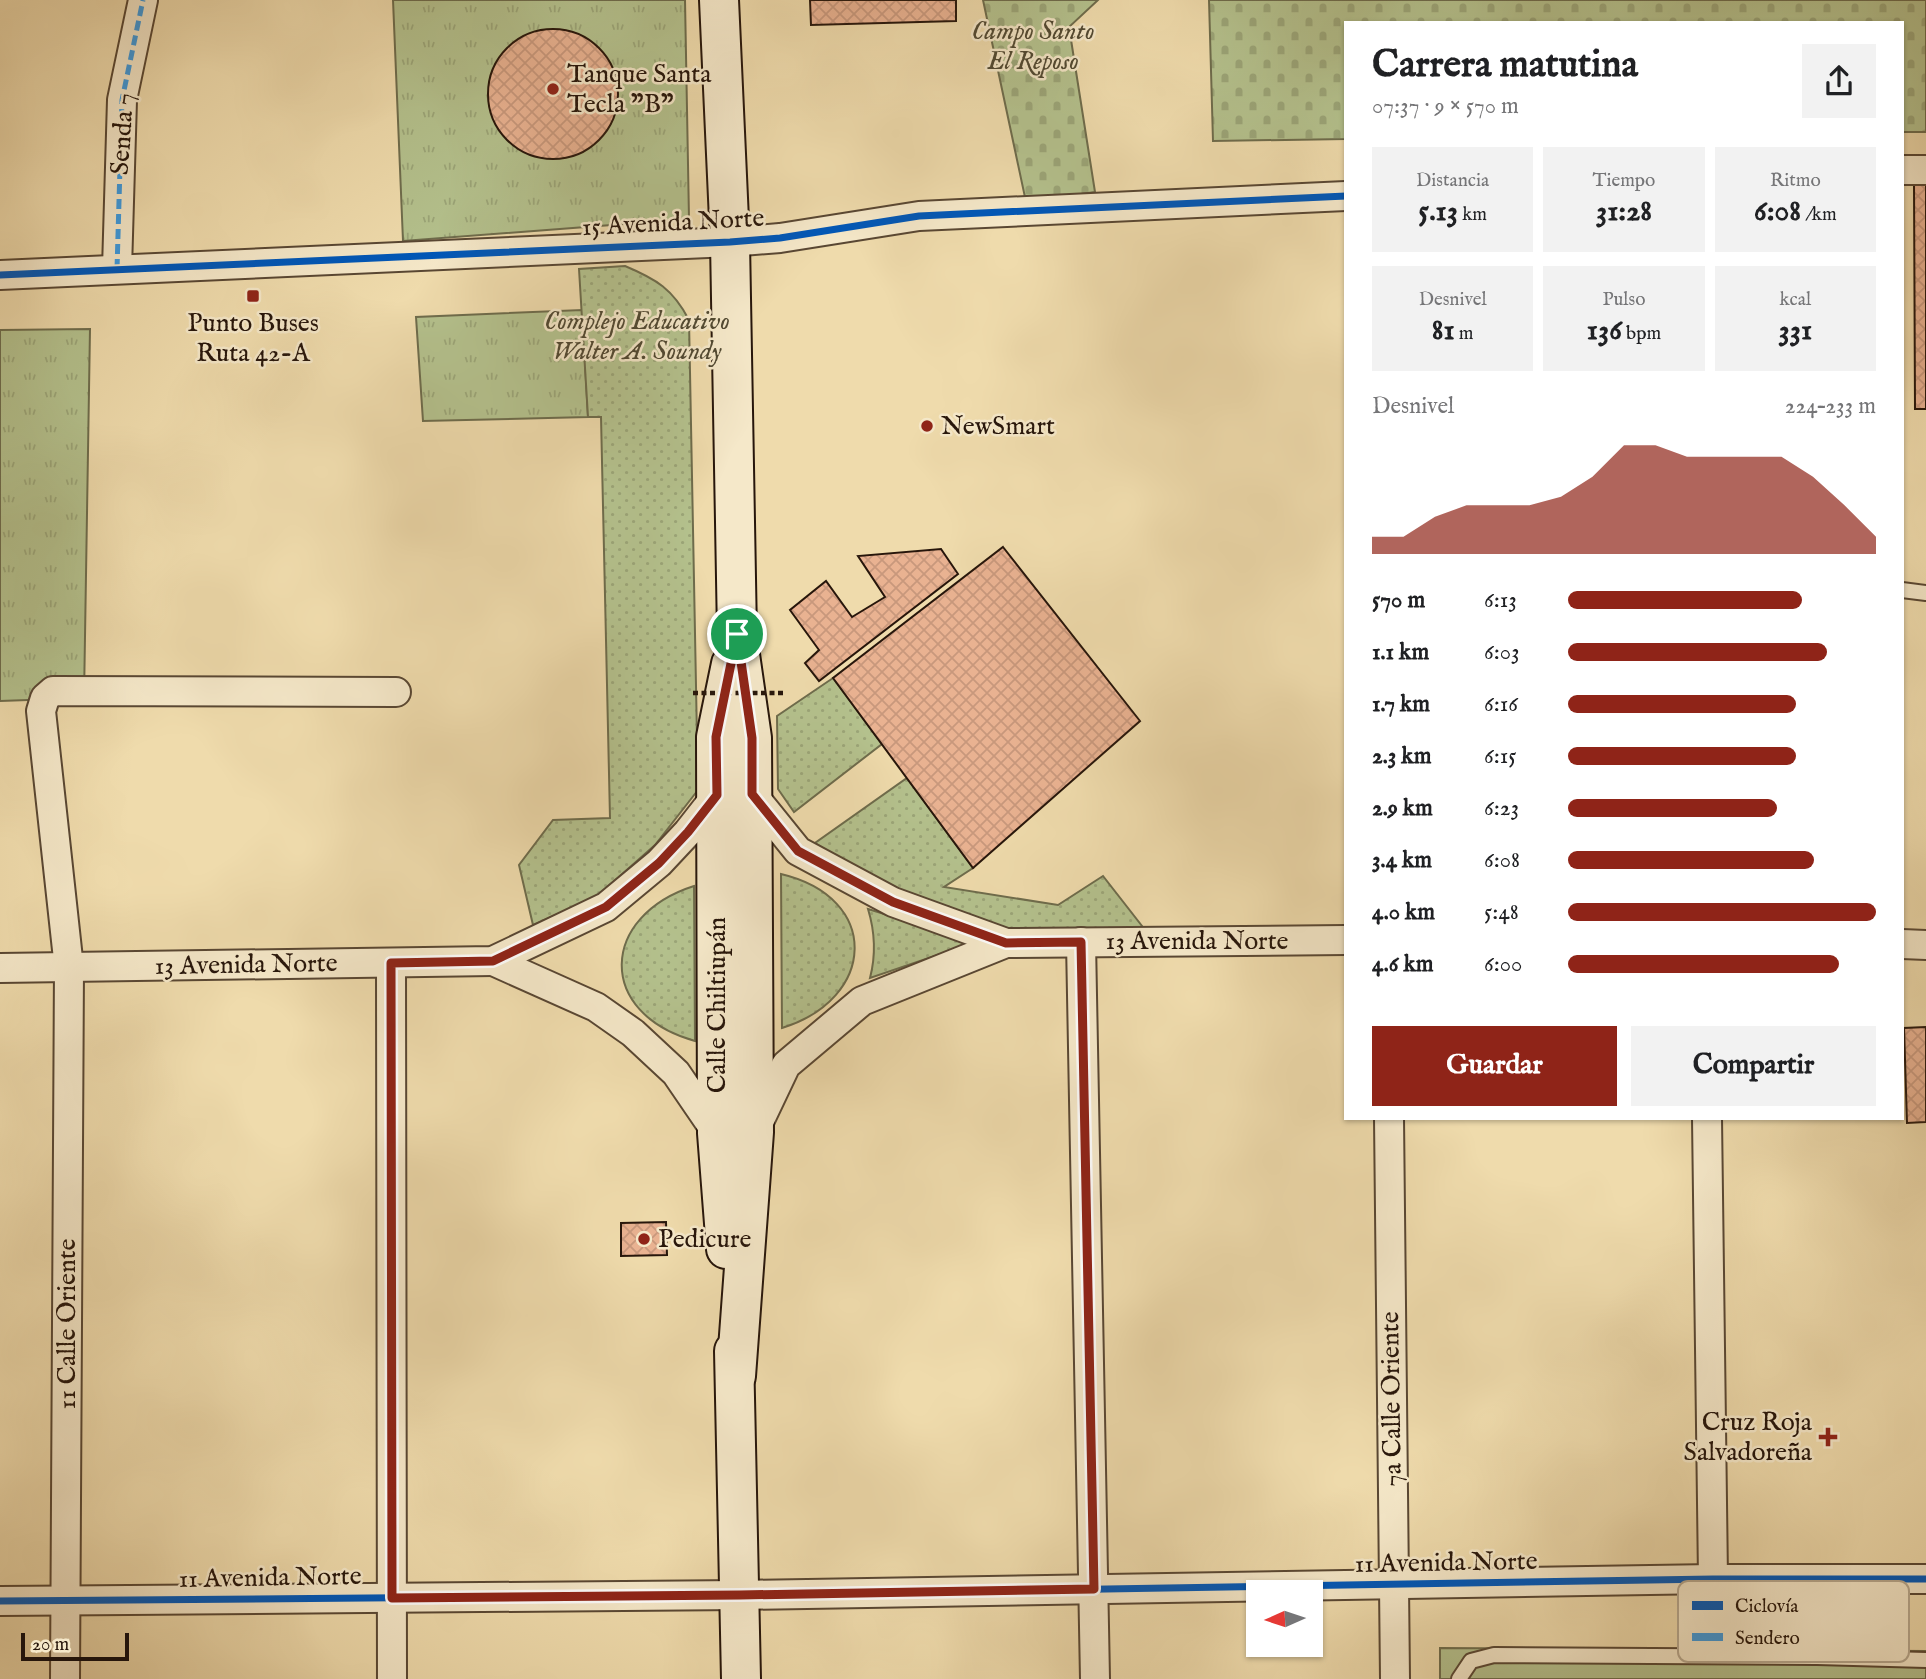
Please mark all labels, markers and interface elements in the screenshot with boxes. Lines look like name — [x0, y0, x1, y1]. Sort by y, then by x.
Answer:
park label: Campo Santo El Reposo — [972, 15, 1094, 78]
text: Carrera matutina — [1372, 42, 1638, 90]
button: share — [1802, 44, 1876, 118]
place label: Tanque Santa Tecla "B" — [567, 58, 712, 121]
marker: Tanque Santa Tecla "B" — [545, 81, 561, 97]
street label: Senda 7 — [104, 92, 142, 176]
text: 07:37 · 9 × 570 m — [1372, 92, 1519, 121]
text: Distancia — [1416, 169, 1489, 193]
text: Tiempo — [1593, 169, 1655, 193]
text: Ritmo — [1770, 169, 1821, 193]
text: 5.13 — [1418, 193, 1458, 231]
text: 31:28 — [1596, 193, 1652, 231]
text: 6:08 — [1754, 193, 1801, 231]
street label: 15 Avenida Norte — [581, 202, 765, 244]
text: km — [1458, 203, 1487, 227]
text: /km — [1801, 203, 1837, 227]
marker: Punto Buses Ruta 42-A — [245, 288, 261, 304]
text: Desnivel — [1419, 288, 1487, 312]
text: Pulso — [1603, 288, 1645, 312]
text: kcal — [1779, 288, 1811, 312]
park label: Complejo Educativo Walter A. Soundy — [544, 305, 730, 368]
place label: Punto Buses Ruta 42-A — [187, 307, 319, 370]
text: 81 — [1432, 312, 1455, 350]
text: 136 — [1587, 312, 1622, 350]
text: 331 — [1779, 312, 1812, 350]
text: m — [1455, 322, 1474, 346]
text: bpm — [1622, 322, 1661, 346]
text: Desnivel — [1372, 392, 1454, 421]
text: 224–233 m — [1785, 392, 1876, 421]
place label: NewSmart — [941, 410, 1055, 443]
marker: NewSmart — [919, 418, 935, 434]
text: 570 m — [1372, 586, 1425, 615]
text: 6:13 — [1484, 586, 1517, 615]
pin — [707, 604, 767, 664]
icon: arrive — [718, 615, 756, 653]
text: 1.1 km — [1372, 638, 1429, 667]
text: 6:03 — [1484, 638, 1520, 667]
text: 1.7 km — [1372, 690, 1430, 719]
text: 6:16 — [1484, 690, 1518, 719]
text: 2.3 km — [1372, 742, 1431, 771]
text: 6:15 — [1484, 742, 1517, 771]
text: 2.9 km — [1372, 794, 1433, 823]
text: 6:23 — [1484, 794, 1519, 823]
text: 3.4 km — [1372, 846, 1432, 875]
text: 6:08 — [1484, 846, 1520, 875]
text: 4.0 km — [1372, 898, 1435, 927]
text: 5:48 — [1484, 898, 1519, 927]
street label: Calle Chiltiupán — [701, 917, 734, 1093]
street label: 13 Avenida Norte — [1105, 925, 1289, 958]
street label: 13 Avenida Norte — [154, 947, 338, 983]
text: 4.6 km — [1372, 950, 1434, 979]
text: 6:00 — [1484, 950, 1522, 979]
button: Guardar — [1372, 1026, 1617, 1106]
button: Compartir — [1631, 1026, 1876, 1106]
place label: Pedicure — [658, 1223, 752, 1256]
marker: Pedicure — [636, 1231, 652, 1247]
street label: 11 Calle Oriente — [51, 1238, 84, 1410]
street label: 7a Calle Oriente — [1374, 1311, 1410, 1487]
place label: Cruz Roja Salvadoreña — [1684, 1406, 1813, 1469]
marker: Cruz Roja Salvadoreña — [1818, 1427, 1838, 1447]
street label: 11 Avenida Norte — [1354, 1545, 1538, 1581]
street label: 11 Avenida Norte — [178, 1560, 362, 1596]
north arrow — [1246, 1580, 1323, 1657]
map controls — [1246, 1580, 1323, 1657]
legend — [1678, 1581, 1909, 1662]
text: Ciclovía — [1735, 1595, 1799, 1619]
text: Sendero — [1735, 1627, 1800, 1651]
scale bar — [21, 1630, 130, 1662]
text: 20 m — [32, 1633, 69, 1657]

